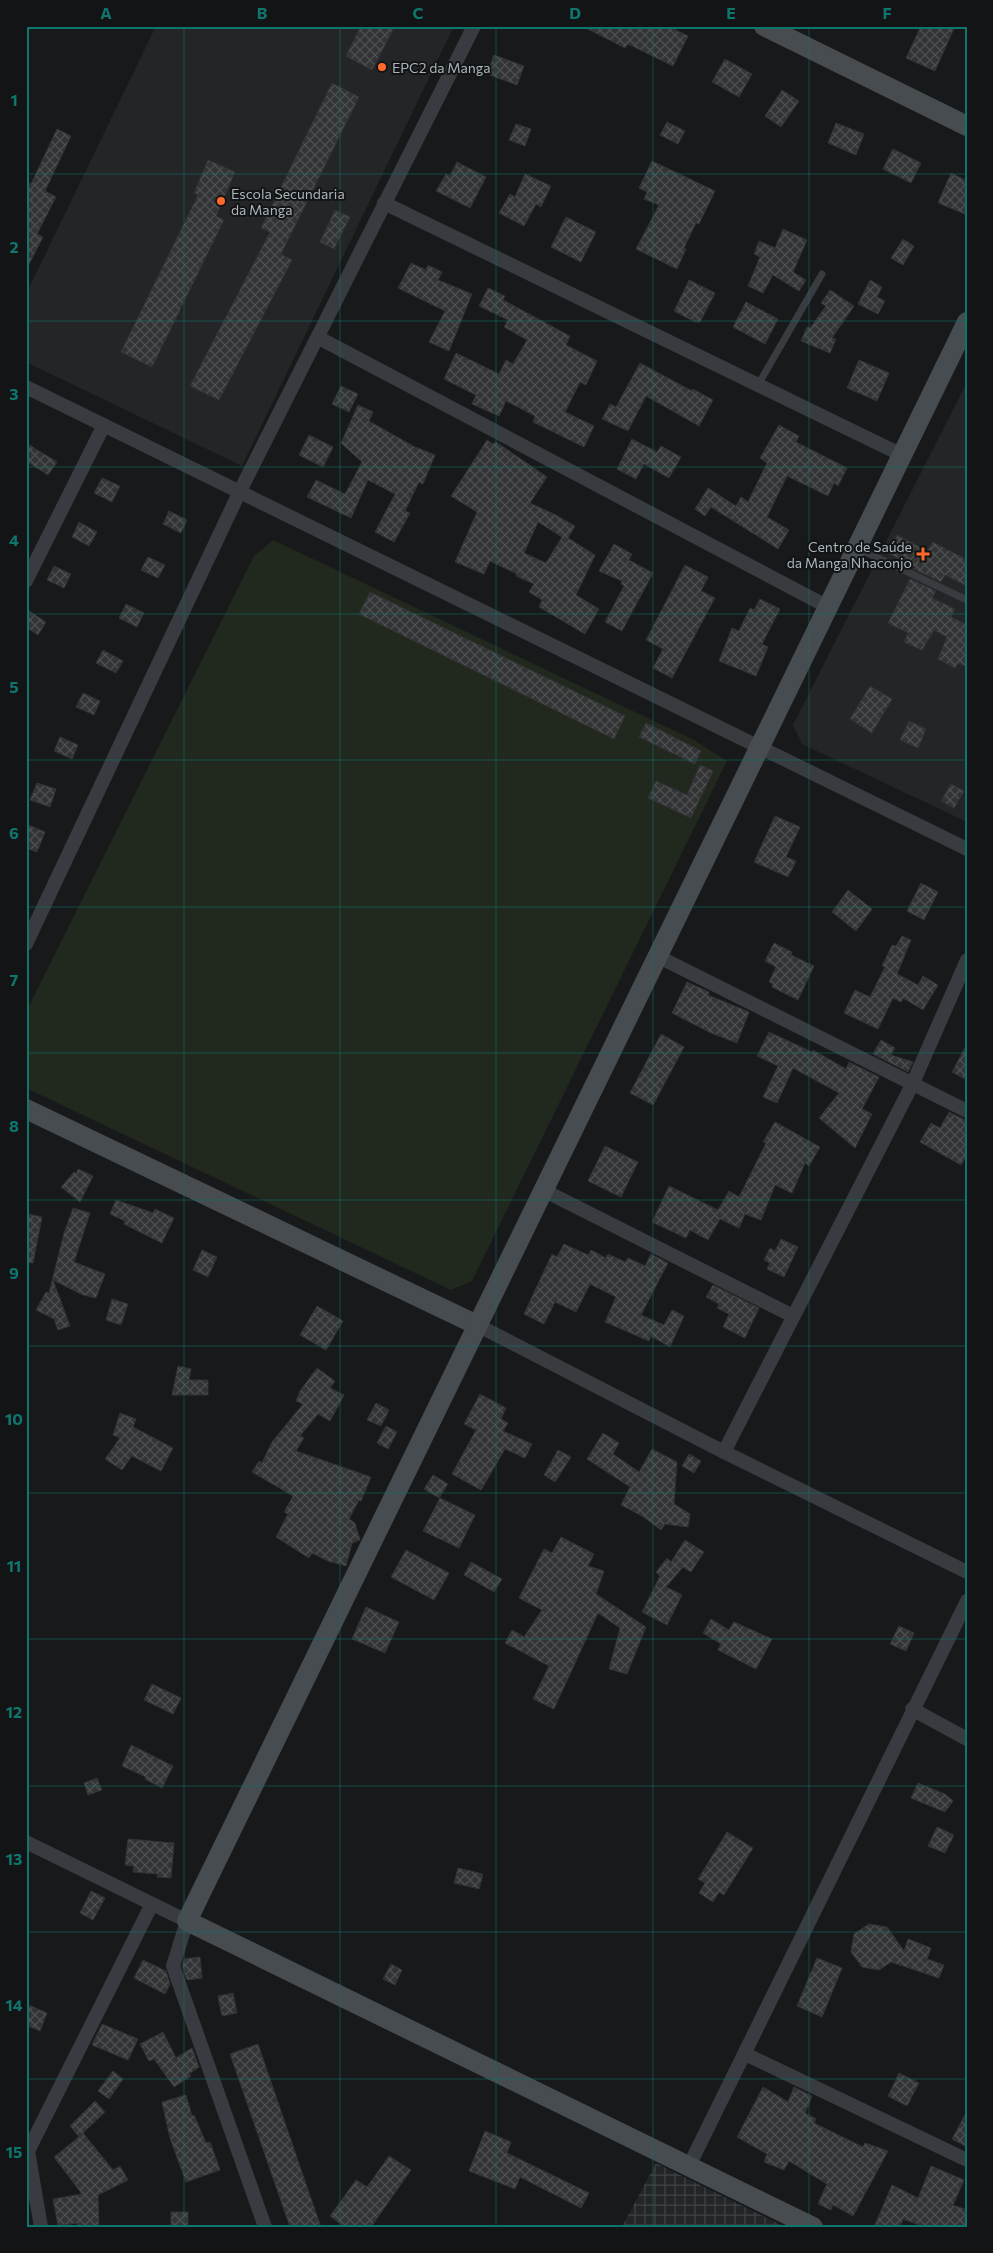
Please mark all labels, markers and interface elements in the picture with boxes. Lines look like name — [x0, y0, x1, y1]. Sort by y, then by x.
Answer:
text: A — [100, 3, 112, 22]
text: B — [257, 3, 268, 22]
text: C — [413, 3, 424, 22]
text: D — [569, 3, 581, 22]
text: E — [726, 3, 736, 22]
text: F — [882, 3, 892, 22]
place label: EPC2 da Manga — [392, 59, 491, 76]
marker: EPC2 da Manga — [376, 61, 388, 73]
text: 1 — [10, 90, 18, 109]
place label: Escola Secundaria da Manga — [231, 185, 345, 218]
marker: Escola Secundaria da Manga — [215, 195, 227, 207]
text: 2 — [9, 237, 19, 256]
text: 3 — [9, 384, 19, 403]
text: 4 — [9, 530, 19, 549]
place label: Centro de Saúde da Manga Nhaconjo — [787, 538, 912, 571]
marker: Centro de Saúde da Manga Nhaconjo — [916, 547, 930, 561]
text: 5 — [9, 677, 19, 696]
text: 6 — [9, 823, 19, 842]
text: 7 — [10, 970, 19, 989]
text: 8 — [9, 1116, 19, 1135]
text: 9 — [9, 1263, 19, 1282]
text: 10 — [5, 1409, 23, 1428]
text: 11 — [7, 1556, 21, 1575]
text: 12 — [6, 1702, 22, 1721]
text: 13 — [6, 1849, 22, 1868]
text: 14 — [5, 1995, 23, 2014]
text: 15 — [6, 2142, 22, 2161]

